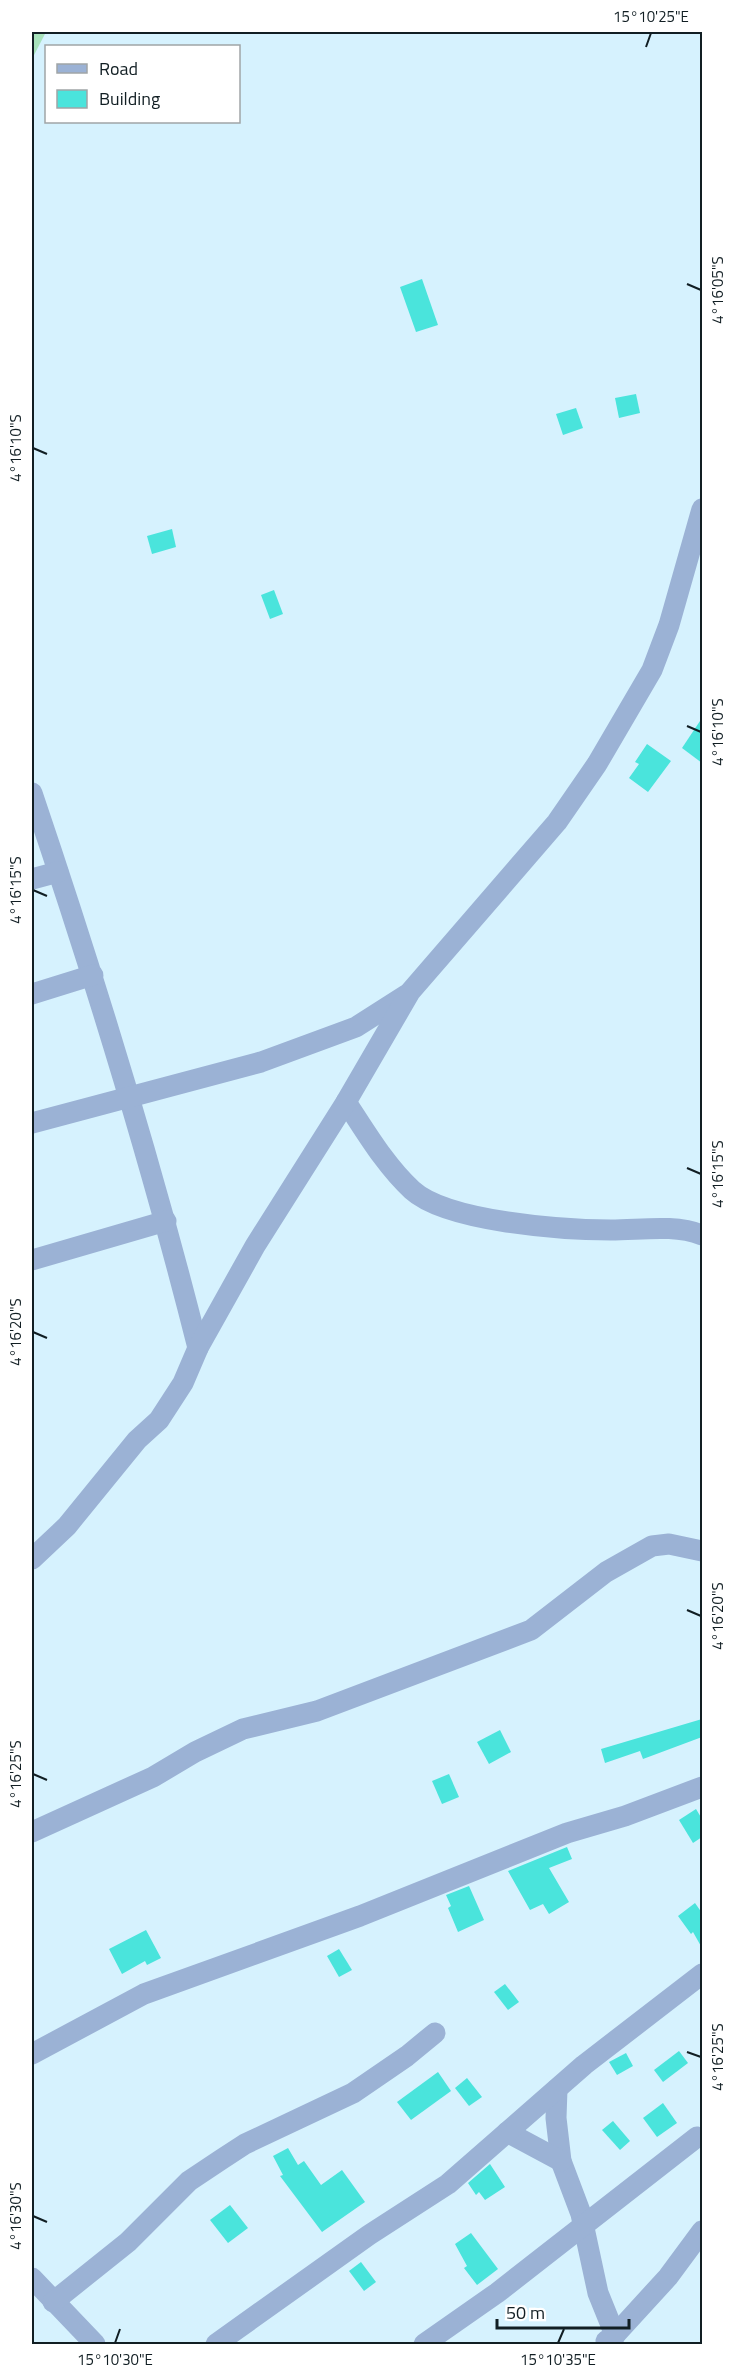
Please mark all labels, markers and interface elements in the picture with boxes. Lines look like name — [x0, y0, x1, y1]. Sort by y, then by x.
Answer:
text: 15°10'25"E — [613, 5, 689, 28]
legend — [45, 45, 240, 123]
text: Road — [99, 55, 138, 82]
text: Building — [99, 85, 160, 112]
text: 4°16'05"S — [706, 256, 729, 324]
text: 4°16'10"S — [4, 414, 27, 482]
text: 4°16'10"S — [706, 698, 729, 766]
text: 4°16'15"S — [4, 856, 27, 924]
text: 4°16'15"S — [706, 1140, 729, 1208]
text: 4°16'20"S — [4, 1298, 27, 1366]
text: 4°16'20"S — [706, 1582, 729, 1650]
text: 4°16'25"S — [4, 1740, 27, 1808]
text: 4°16'25"S — [706, 2023, 729, 2091]
text: 4°16'30"S — [4, 2182, 27, 2250]
scale bar — [497, 2292, 629, 2330]
text: 50 m — [506, 2299, 545, 2326]
text: 15°10'30"E — [77, 2348, 153, 2371]
text: 15°10'35"E — [520, 2348, 596, 2371]

